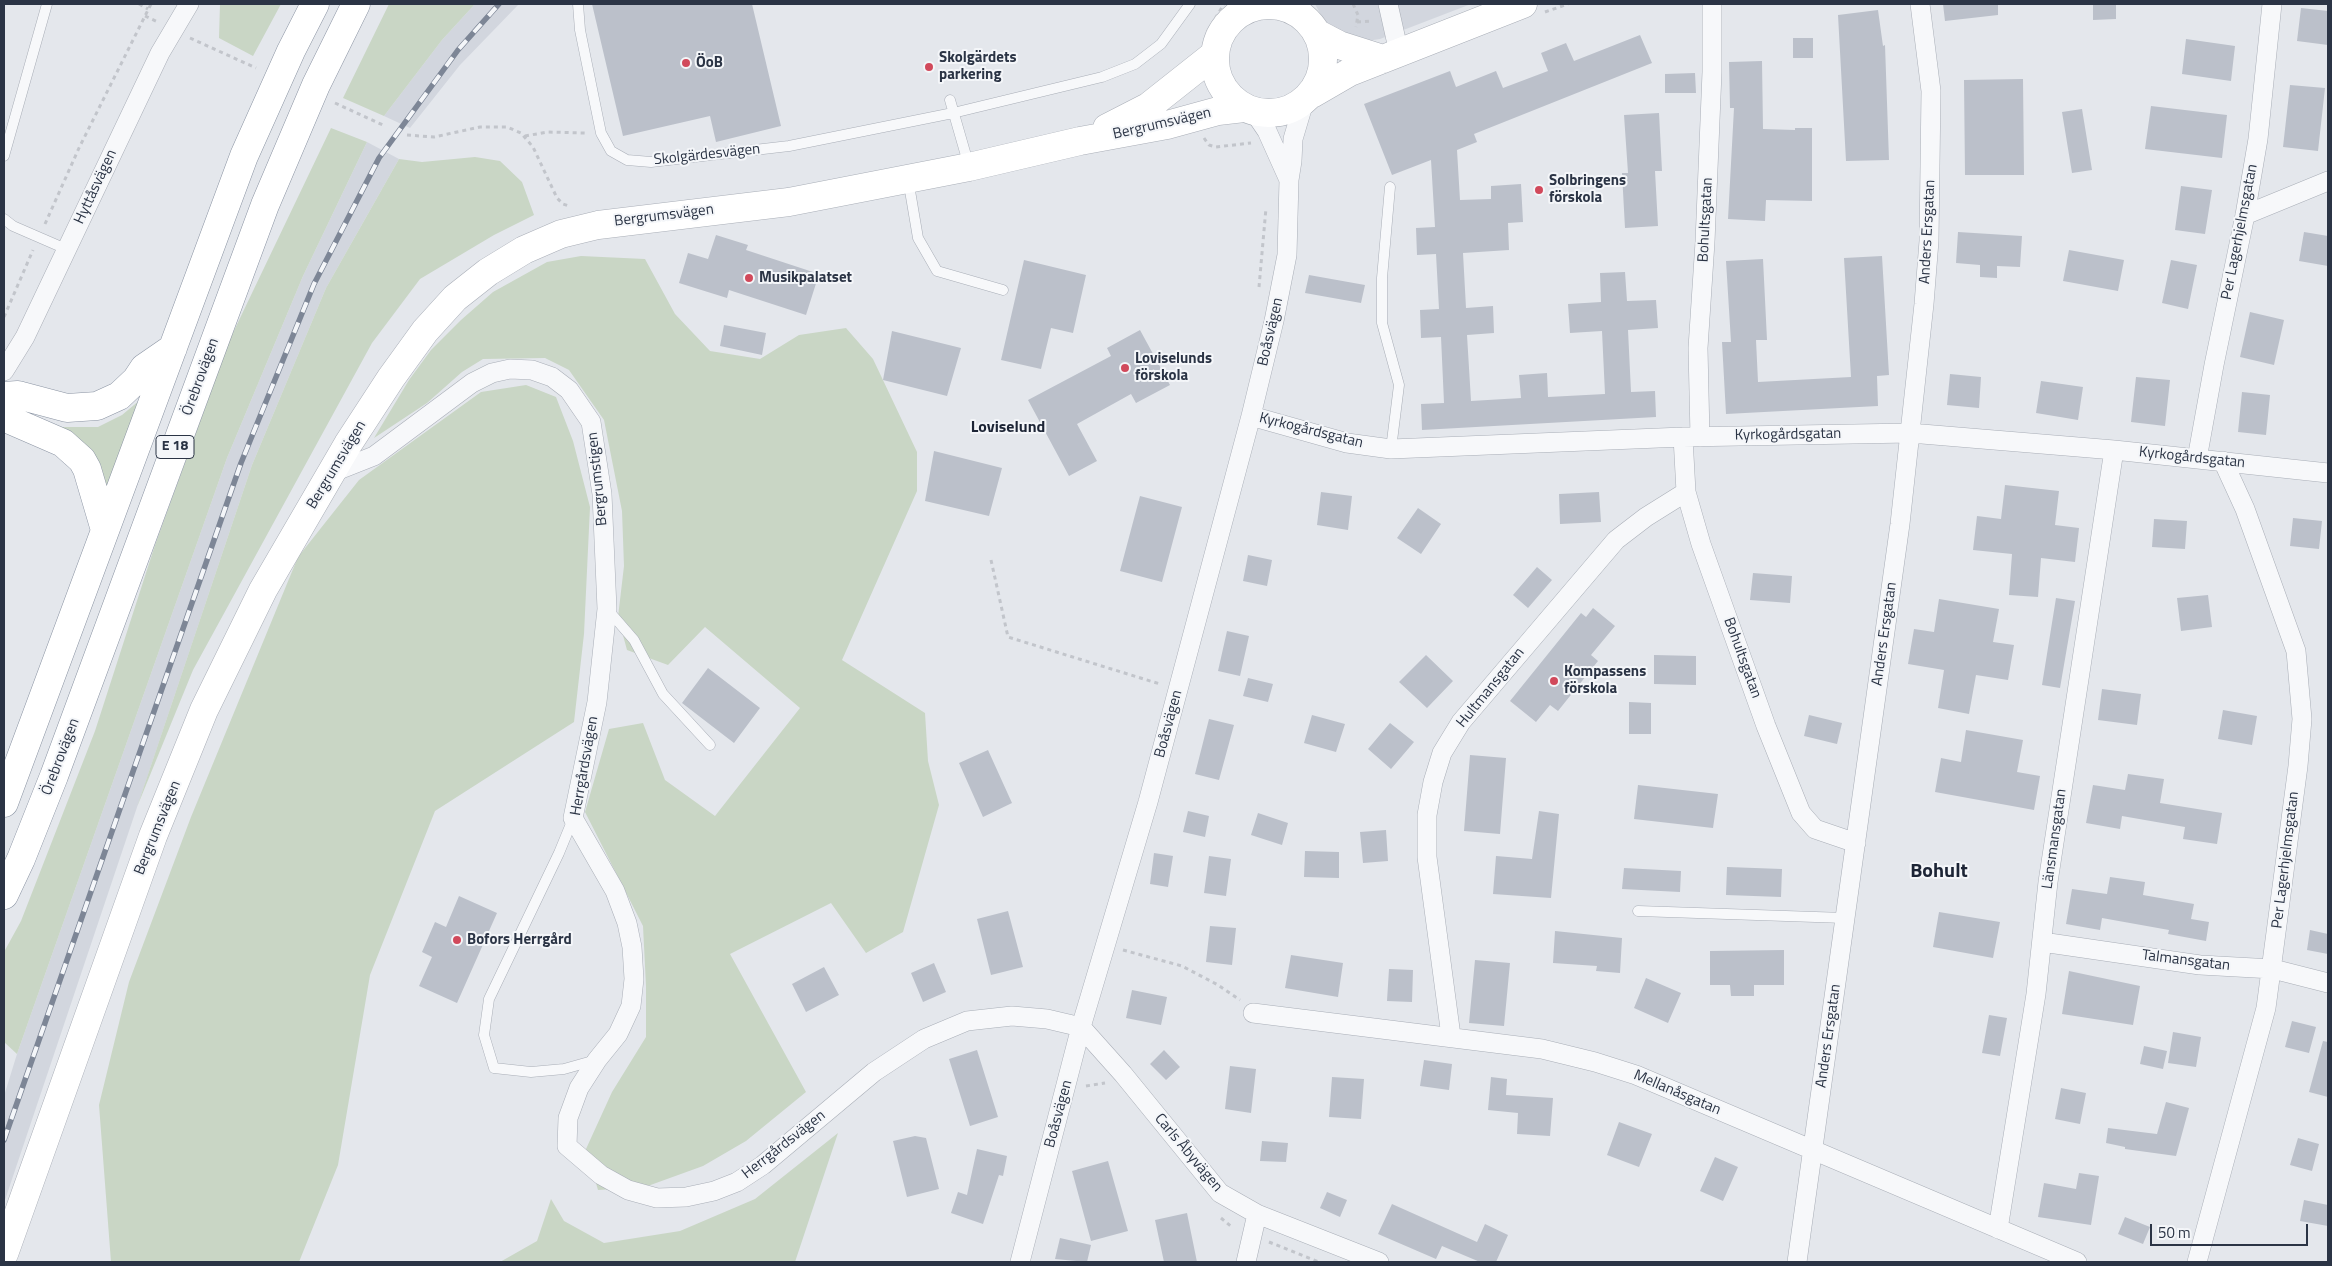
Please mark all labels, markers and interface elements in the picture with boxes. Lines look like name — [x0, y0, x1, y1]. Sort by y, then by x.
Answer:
place label: Skolgärdets parkering — [939, 49, 1016, 84]
place label: ÖoB — [696, 54, 723, 72]
marker: ÖoB — [680, 57, 692, 69]
marker: Skolgärdets parkering — [923, 61, 935, 73]
street label: Bergrumsvägen — [1111, 104, 1213, 144]
street label: Skolgärdesvägen — [653, 140, 761, 170]
street label: Hyttåsvägen — [71, 147, 121, 227]
street label: Per Lagerhjelmsgatan — [2218, 163, 2262, 301]
place label: Solbringens förskola — [1549, 172, 1626, 207]
street label: Bohultsgatan — [1695, 177, 1717, 263]
street label: Anders Ersgatan — [1916, 179, 1940, 285]
marker: Solbringens förskola — [1533, 184, 1545, 196]
street label: Bergrumsvägen — [613, 201, 715, 231]
place label: Musikpalatset — [759, 269, 852, 287]
marker: Musikpalatset — [743, 272, 755, 284]
street label: Boåsvägen — [1254, 296, 1288, 368]
street label: Örebrovägen — [179, 336, 223, 418]
place label: Loviselunds förskola — [1135, 350, 1212, 385]
marker: Loviselunds förskola — [1119, 362, 1131, 374]
street label: Kyrkogårdsgatan — [1257, 409, 1365, 453]
street label: Bergrumsvägen — [304, 417, 370, 513]
district label: Loviselund — [971, 418, 1045, 438]
street label: Kyrkogårdsgatan — [1735, 425, 1841, 445]
street label: Bergrumstigen — [584, 431, 612, 527]
road number: E 18 — [156, 436, 194, 458]
street label: Kyrkogårdsgatan — [2138, 443, 2246, 473]
street label: Anders Ersgatan — [1869, 581, 1901, 687]
street label: Bohultsgatan — [1719, 615, 1765, 701]
street label: Hultmansgatan — [1453, 644, 1529, 732]
place label: Kompassens förskola — [1564, 663, 1646, 698]
marker: Kompassens förskola — [1548, 675, 1560, 687]
street label: Boåsvägen — [1151, 688, 1187, 760]
street label: Herrgårdsvägen — [567, 715, 603, 817]
street label: Örebrovägen — [38, 716, 84, 798]
street label: Bergrumsvägen — [131, 778, 185, 878]
street label: Länsmansgatan — [2039, 788, 2071, 890]
street label: Per Lagerhjelmsgatan — [2269, 790, 2303, 930]
district label: Bohult — [1910, 860, 1968, 884]
place label: Bofors Herrgård — [467, 931, 572, 949]
marker: Bofors Herrgård — [451, 934, 463, 946]
street label: Talmansgatan — [2141, 947, 2231, 975]
street label: Anders Ersgatan — [1813, 983, 1845, 1089]
street label: Mellanåsgatan — [1631, 1067, 1723, 1119]
street label: Boåsvägen — [1041, 1078, 1077, 1150]
street label: Herrgårdsvägen — [739, 1107, 829, 1183]
street label: Carls Åbyvägen — [1150, 1110, 1226, 1196]
scale bar — [2152, 1214, 2310, 1246]
text: 50 m — [2158, 1221, 2191, 1244]

